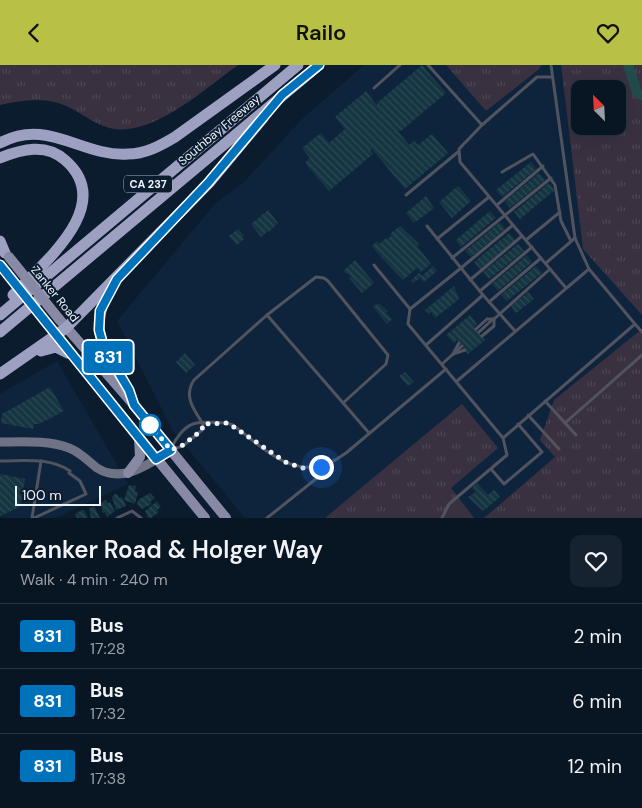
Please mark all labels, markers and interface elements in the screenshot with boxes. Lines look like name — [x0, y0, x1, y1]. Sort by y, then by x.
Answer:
text: Railo — [296, 18, 346, 47]
icon: back — [20, 19, 48, 47]
icon: heart — [594, 19, 622, 47]
north arrow — [571, 80, 626, 135]
map controls — [571, 80, 626, 135]
street label: Southbay Freeway — [175, 91, 264, 169]
road number: CA 237 — [124, 175, 172, 193]
street label: Zanker Road — [27, 263, 83, 325]
line badge: 831 — [79, 341, 137, 373]
text: 831 — [94, 345, 122, 369]
unlabelled marker — [139, 414, 161, 436]
your location — [309, 455, 334, 480]
scale bar — [15, 483, 101, 506]
text: 100 m — [22, 486, 62, 504]
text: Zanker Road & Holger Way — [20, 534, 323, 565]
button: heart — [570, 535, 622, 587]
text: Walk · 4 min · 240 m — [20, 569, 168, 590]
text: Bus — [90, 613, 124, 638]
text: 831 — [33, 624, 62, 648]
text: 2 min — [574, 624, 622, 649]
text: 17:28 — [90, 638, 125, 659]
text: Bus — [90, 678, 124, 703]
text: 831 — [33, 689, 62, 713]
text: 6 min — [573, 689, 622, 714]
text: 17:32 — [90, 703, 125, 724]
text: Bus — [90, 743, 124, 768]
text: 831 — [33, 754, 62, 778]
text: 12 min — [568, 754, 622, 779]
text: 17:38 — [90, 768, 126, 789]

